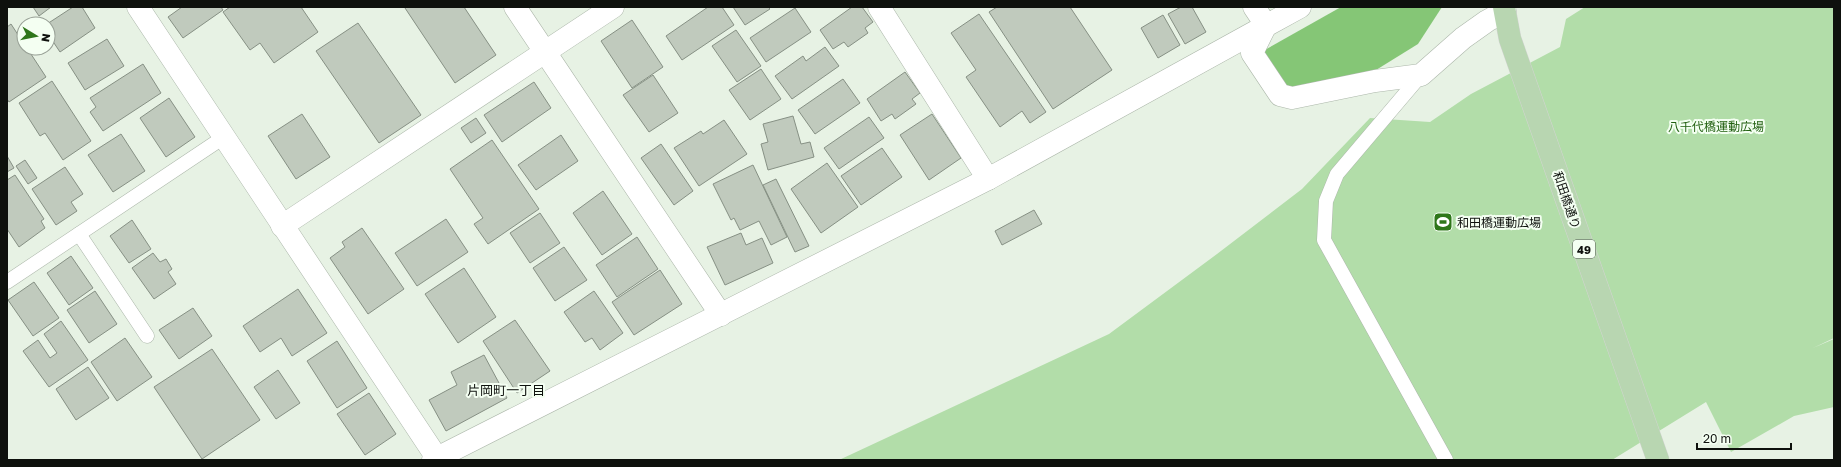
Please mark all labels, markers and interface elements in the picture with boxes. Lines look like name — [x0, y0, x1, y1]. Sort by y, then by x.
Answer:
north arrow — [16, 16, 56, 56]
text: N — [39, 33, 53, 43]
park label: 八千代橋運動広場 — [1668, 119, 1764, 134]
street label: 和田橋通り — [1550, 169, 1584, 231]
sports icon: 和田橋運動広場 — [1432, 211, 1454, 233]
place label: 和田橋運動広場 — [1457, 215, 1541, 230]
road number: 49 — [1573, 240, 1595, 258]
district label: 片岡町一丁目 — [467, 382, 545, 398]
scale bar — [1697, 425, 1791, 451]
text: 20 m — [1703, 431, 1731, 446]

